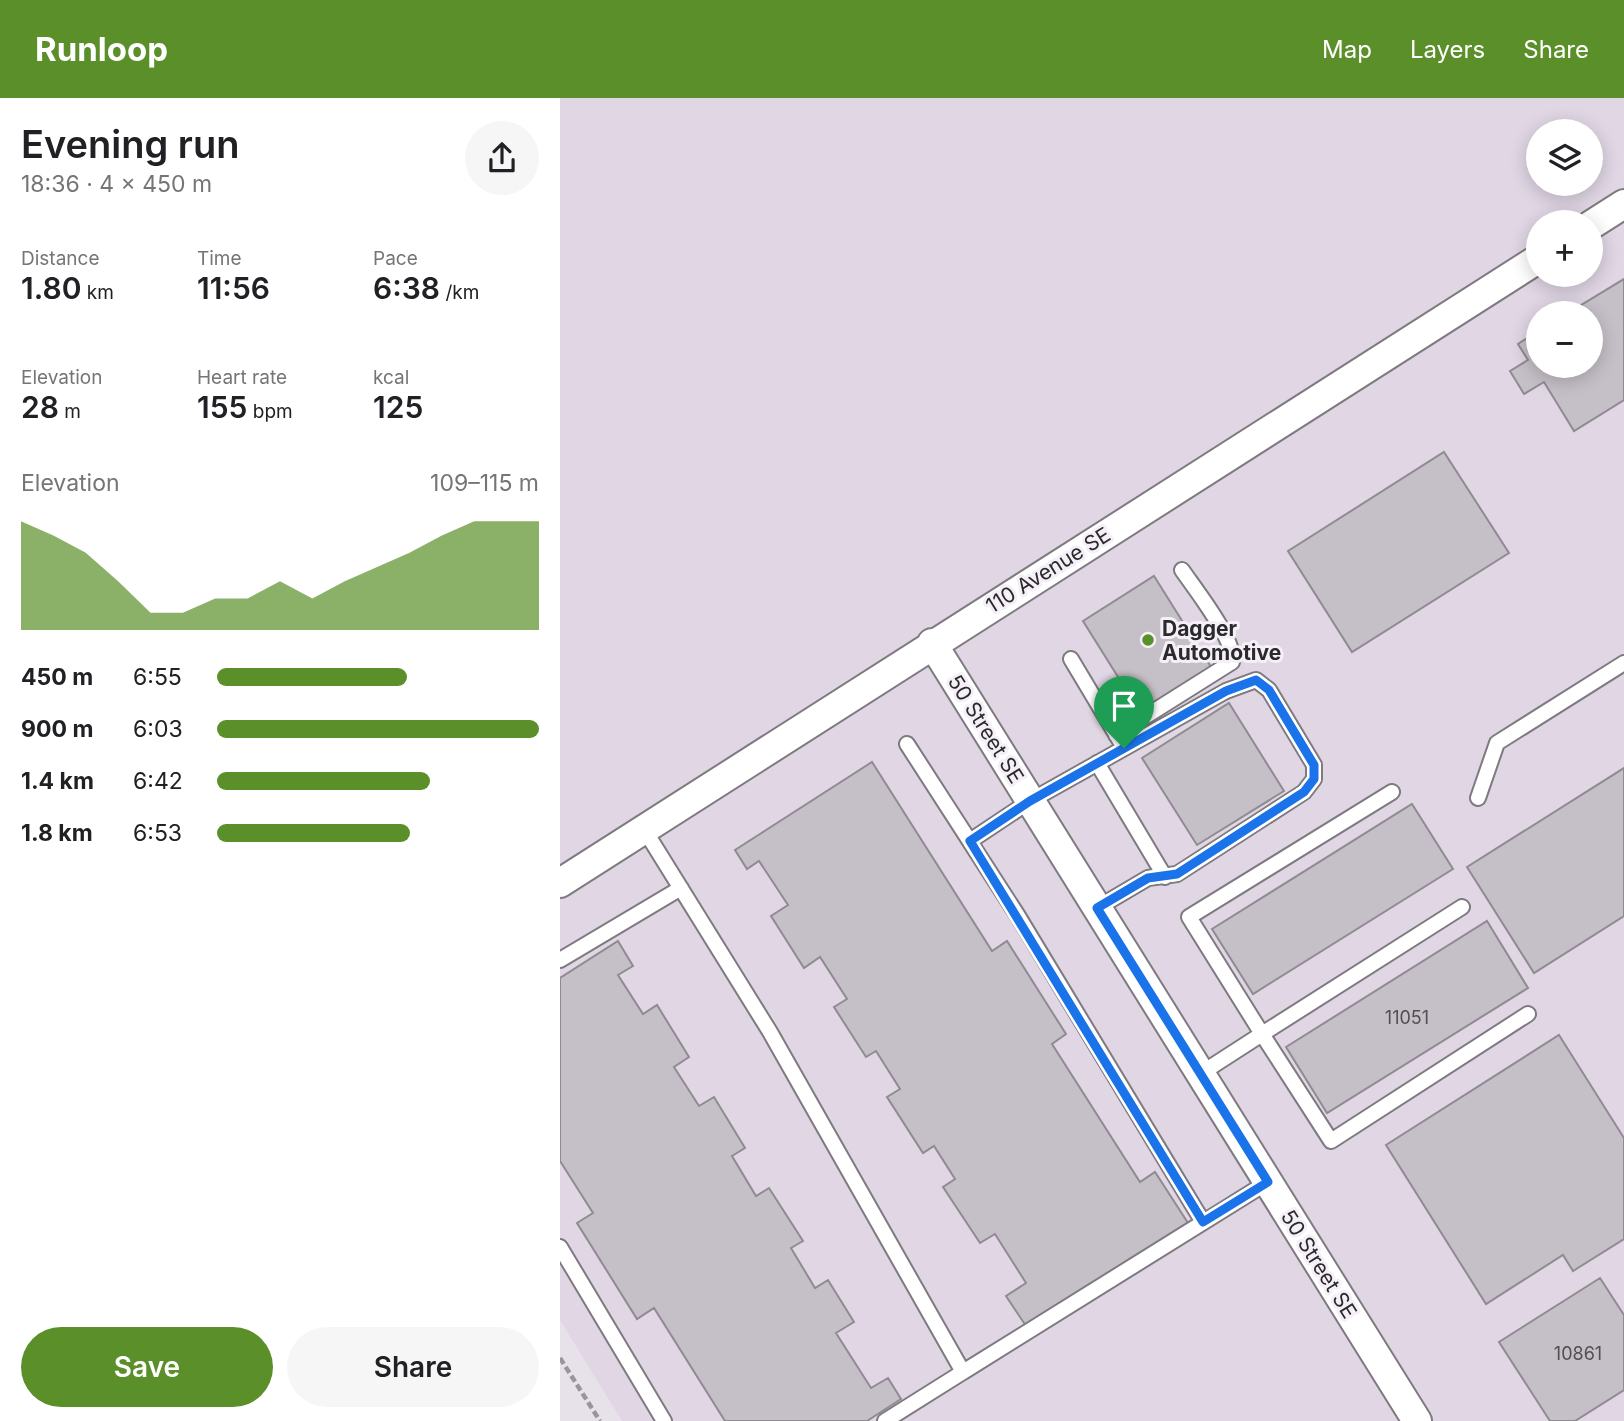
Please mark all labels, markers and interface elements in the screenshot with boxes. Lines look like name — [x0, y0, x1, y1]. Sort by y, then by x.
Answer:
text: Runloop — [35, 29, 168, 69]
text: Map — [1322, 35, 1372, 64]
text: Layers — [1410, 35, 1485, 64]
text: Share — [1523, 35, 1589, 64]
map controls — [1526, 119, 1603, 378]
button: layers — [1526, 119, 1603, 196]
text: Evening run — [21, 121, 239, 167]
button: share — [465, 121, 539, 195]
text: 18:36 · 4 × 450 m — [21, 170, 212, 198]
button: + — [1526, 210, 1603, 287]
text: Distance — [21, 247, 99, 270]
text: Time — [197, 247, 242, 270]
text: Pace — [373, 247, 418, 270]
text: 1.80 — [21, 270, 81, 306]
text: 11:56 — [197, 270, 270, 306]
text: 6:38 — [373, 270, 440, 306]
text: km — [81, 281, 114, 304]
text: /km — [440, 281, 479, 304]
button: − — [1526, 301, 1603, 378]
text: Elevation — [21, 366, 102, 389]
text: Heart rate — [197, 366, 287, 389]
text: kcal — [373, 366, 409, 389]
text: 28 — [21, 389, 59, 425]
text: 155 — [197, 389, 247, 425]
text: 125 — [373, 389, 423, 425]
text: m — [59, 400, 81, 423]
text: bpm — [247, 400, 293, 423]
text: Elevation — [21, 469, 120, 497]
text: 109–115 m — [430, 469, 539, 497]
street label: 110 Avenue SE — [981, 522, 1115, 618]
place label: Dagger Automotive — [1162, 616, 1281, 665]
marker: Dagger Automotive — [1140, 632, 1156, 648]
text: 450 m — [21, 663, 93, 691]
text: 6:55 — [133, 663, 182, 691]
street label: 50 Street SE — [943, 670, 1029, 788]
pin — [1094, 676, 1154, 748]
icon: arrive — [1105, 687, 1143, 725]
text: 900 m — [21, 715, 93, 743]
text: 6:03 — [133, 715, 183, 743]
text: 1.4 km — [21, 767, 94, 795]
text: 6:42 — [133, 767, 183, 795]
text: 1.8 km — [21, 819, 93, 847]
text: 6:53 — [133, 819, 182, 847]
house number: 11051 — [1385, 1007, 1429, 1028]
street label: 50 Street SE — [1276, 1205, 1362, 1323]
button: Save — [21, 1327, 273, 1407]
button: Share — [287, 1327, 539, 1407]
house number: 10861 — [1554, 1343, 1602, 1364]

